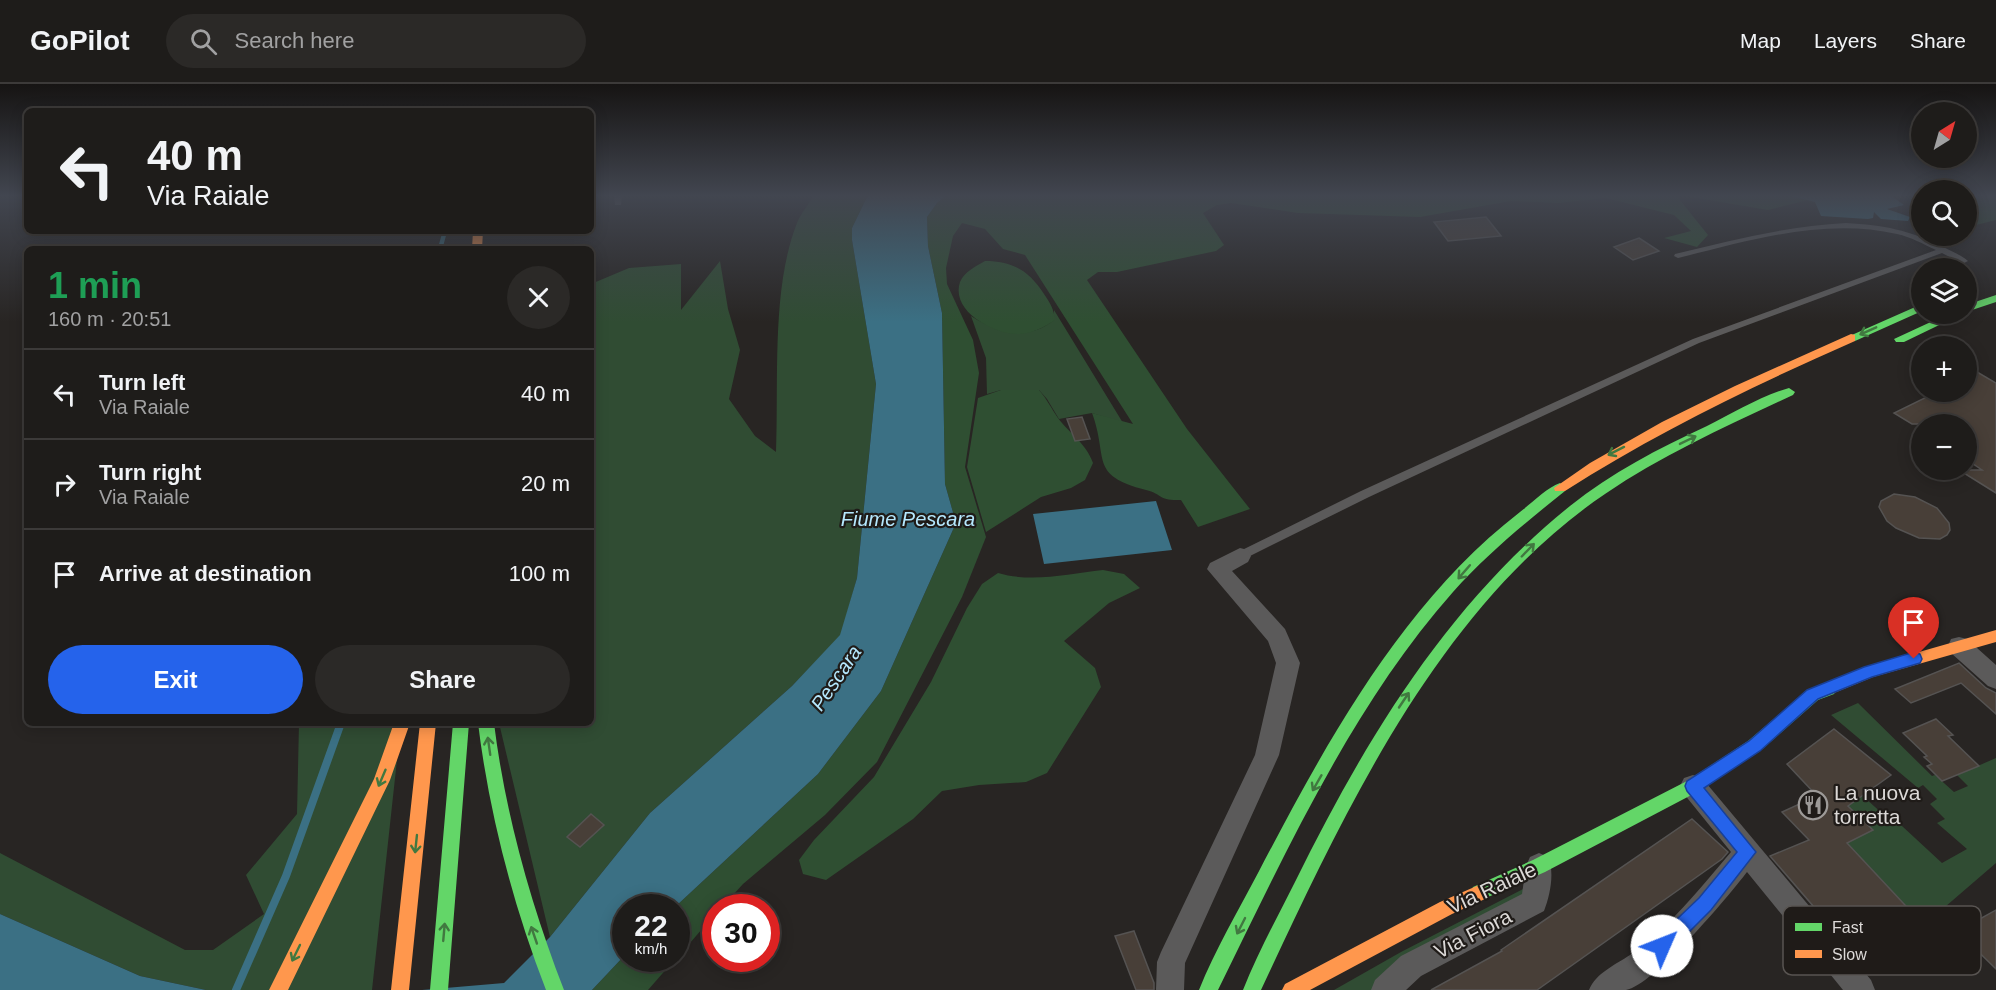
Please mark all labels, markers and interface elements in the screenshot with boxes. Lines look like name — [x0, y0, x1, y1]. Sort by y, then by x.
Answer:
search box — [166, 14, 586, 68]
text: GoPilot — [30, 25, 130, 56]
icon: search — [187, 25, 220, 58]
text: Search here — [235, 28, 354, 53]
text: Map — [1740, 29, 1781, 52]
text: Layers — [1814, 29, 1877, 52]
text: Share — [1910, 29, 1966, 52]
north arrow — [1911, 102, 1977, 168]
map controls — [1911, 102, 1977, 480]
icon: left — [48, 132, 126, 210]
text: 40 m — [147, 132, 243, 179]
button: search — [1911, 180, 1977, 246]
text: Via Raiale — [147, 181, 270, 211]
button: layers — [1911, 258, 1977, 324]
text: 1 min — [48, 265, 142, 306]
button: close — [507, 266, 570, 329]
text: 160 m · 20:51 — [48, 308, 171, 330]
one-way arrow — [1860, 326, 1878, 338]
button: + — [1911, 336, 1977, 402]
text: Turn left — [99, 370, 185, 395]
icon: left — [48, 378, 81, 411]
text: 40 m — [521, 381, 570, 406]
text: Via Raiale — [99, 396, 190, 418]
button: − — [1911, 414, 1977, 480]
one-way arrow — [1678, 434, 1696, 446]
one-way arrow — [1608, 446, 1626, 458]
text: Turn right — [99, 460, 201, 485]
icon: right — [48, 468, 81, 501]
text: 20 m — [521, 471, 570, 496]
text: Via Raiale — [99, 486, 190, 508]
water label: Fiume Pescara — [841, 508, 975, 530]
one-way arrow — [1521, 543, 1536, 558]
icon: arrive — [48, 558, 81, 591]
text: Arrive at destination — [99, 561, 312, 586]
text: 100 m — [509, 561, 570, 586]
one-way arrow — [1457, 564, 1471, 579]
pin — [1888, 597, 1939, 659]
icon: arrive — [1897, 606, 1930, 639]
water label: Pescara — [806, 641, 866, 715]
button: Exit — [48, 645, 303, 714]
button: Share — [315, 645, 570, 714]
one-way arrow — [1398, 693, 1410, 709]
one-way arrow — [483, 737, 494, 756]
one-way arrow — [376, 768, 387, 787]
one-way arrow — [1311, 774, 1323, 791]
place label: La nuova torretta — [1834, 781, 1921, 828]
restaurant icon: La nuova torretta — [1797, 789, 1829, 821]
one-way arrow — [410, 833, 421, 853]
street label: Via Raiale — [1444, 857, 1540, 918]
speed limit sign: 30 — [702, 894, 780, 972]
street label: Via Fiora — [1430, 904, 1516, 963]
legend — [1783, 906, 1981, 975]
text: 22 — [634, 909, 668, 942]
position arrow — [1630, 914, 1694, 978]
one-way arrow — [1235, 917, 1246, 935]
text: Fast — [1832, 919, 1864, 936]
one-way arrow — [439, 922, 450, 942]
one-way arrow — [528, 926, 539, 945]
text: km/h — [635, 940, 667, 957]
one-way arrow — [290, 944, 302, 962]
text: Slow — [1832, 946, 1867, 963]

